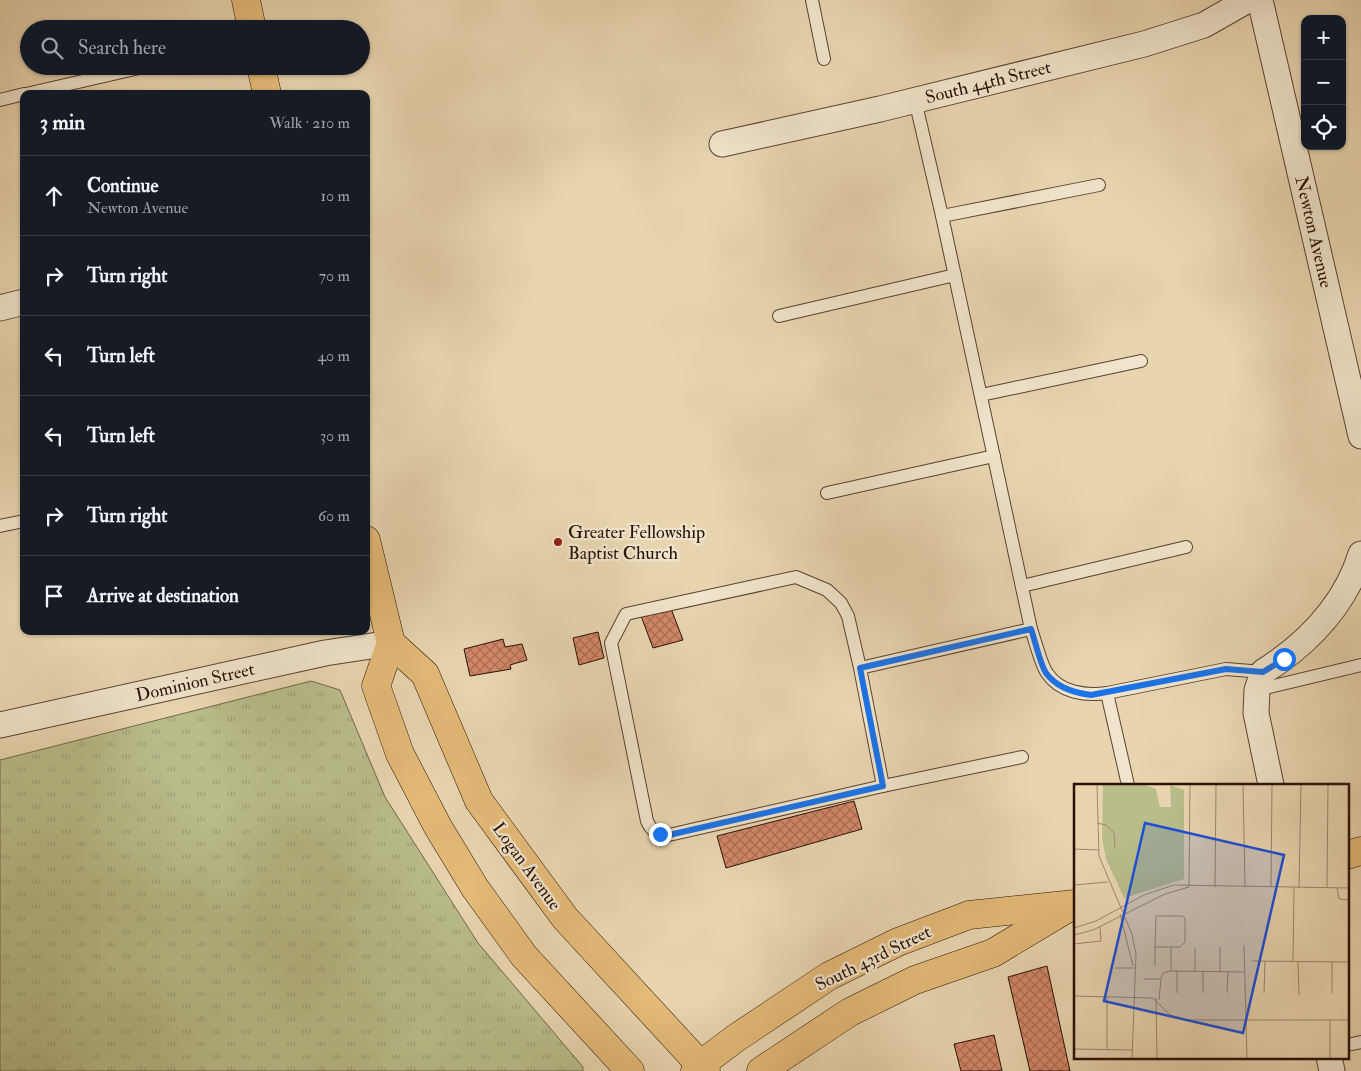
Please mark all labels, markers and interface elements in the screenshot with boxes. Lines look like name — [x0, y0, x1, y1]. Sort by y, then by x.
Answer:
map controls — [1301, 15, 1346, 150]
button: + — [1301, 15, 1346, 60]
search box — [20, 20, 370, 75]
icon: search — [38, 34, 66, 62]
text: Search here — [78, 36, 166, 60]
street label: South 44th Street — [923, 56, 1054, 109]
button: − — [1301, 60, 1346, 105]
button: locate — [1301, 105, 1346, 150]
text: 3 min — [40, 109, 85, 136]
text: Walk · 210 m — [269, 113, 350, 133]
text: Continue — [87, 174, 158, 198]
street label: Newton Avenue — [1289, 174, 1338, 291]
icon: ahead — [40, 182, 68, 210]
text: 10 m — [320, 186, 350, 206]
text: Newton Avenue — [87, 198, 188, 218]
icon: right — [40, 262, 68, 290]
text: Turn right — [87, 264, 167, 288]
text: 70 m — [319, 266, 350, 286]
icon: left — [40, 342, 68, 370]
text: Turn left — [87, 344, 155, 368]
text: 40 m — [317, 346, 350, 366]
icon: left — [40, 422, 68, 450]
text: Turn left — [87, 424, 155, 448]
text: 30 m — [320, 426, 350, 446]
icon: right — [40, 502, 68, 530]
text: Turn right — [87, 504, 167, 528]
text: 60 m — [318, 506, 350, 526]
place label: Greater Fellowship Baptist Church — [568, 521, 705, 565]
marker: Greater Fellowship Baptist Church — [552, 536, 564, 548]
icon: arrive — [40, 582, 68, 610]
text: Arrive at destination — [87, 584, 239, 608]
route start — [1273, 648, 1296, 671]
street label: Dominion Street — [133, 658, 257, 707]
inset map — [1074, 784, 1348, 1058]
street label: Logan Avenue — [487, 818, 567, 915]
route end — [649, 823, 672, 846]
street label: South 43rd Street — [811, 920, 935, 996]

